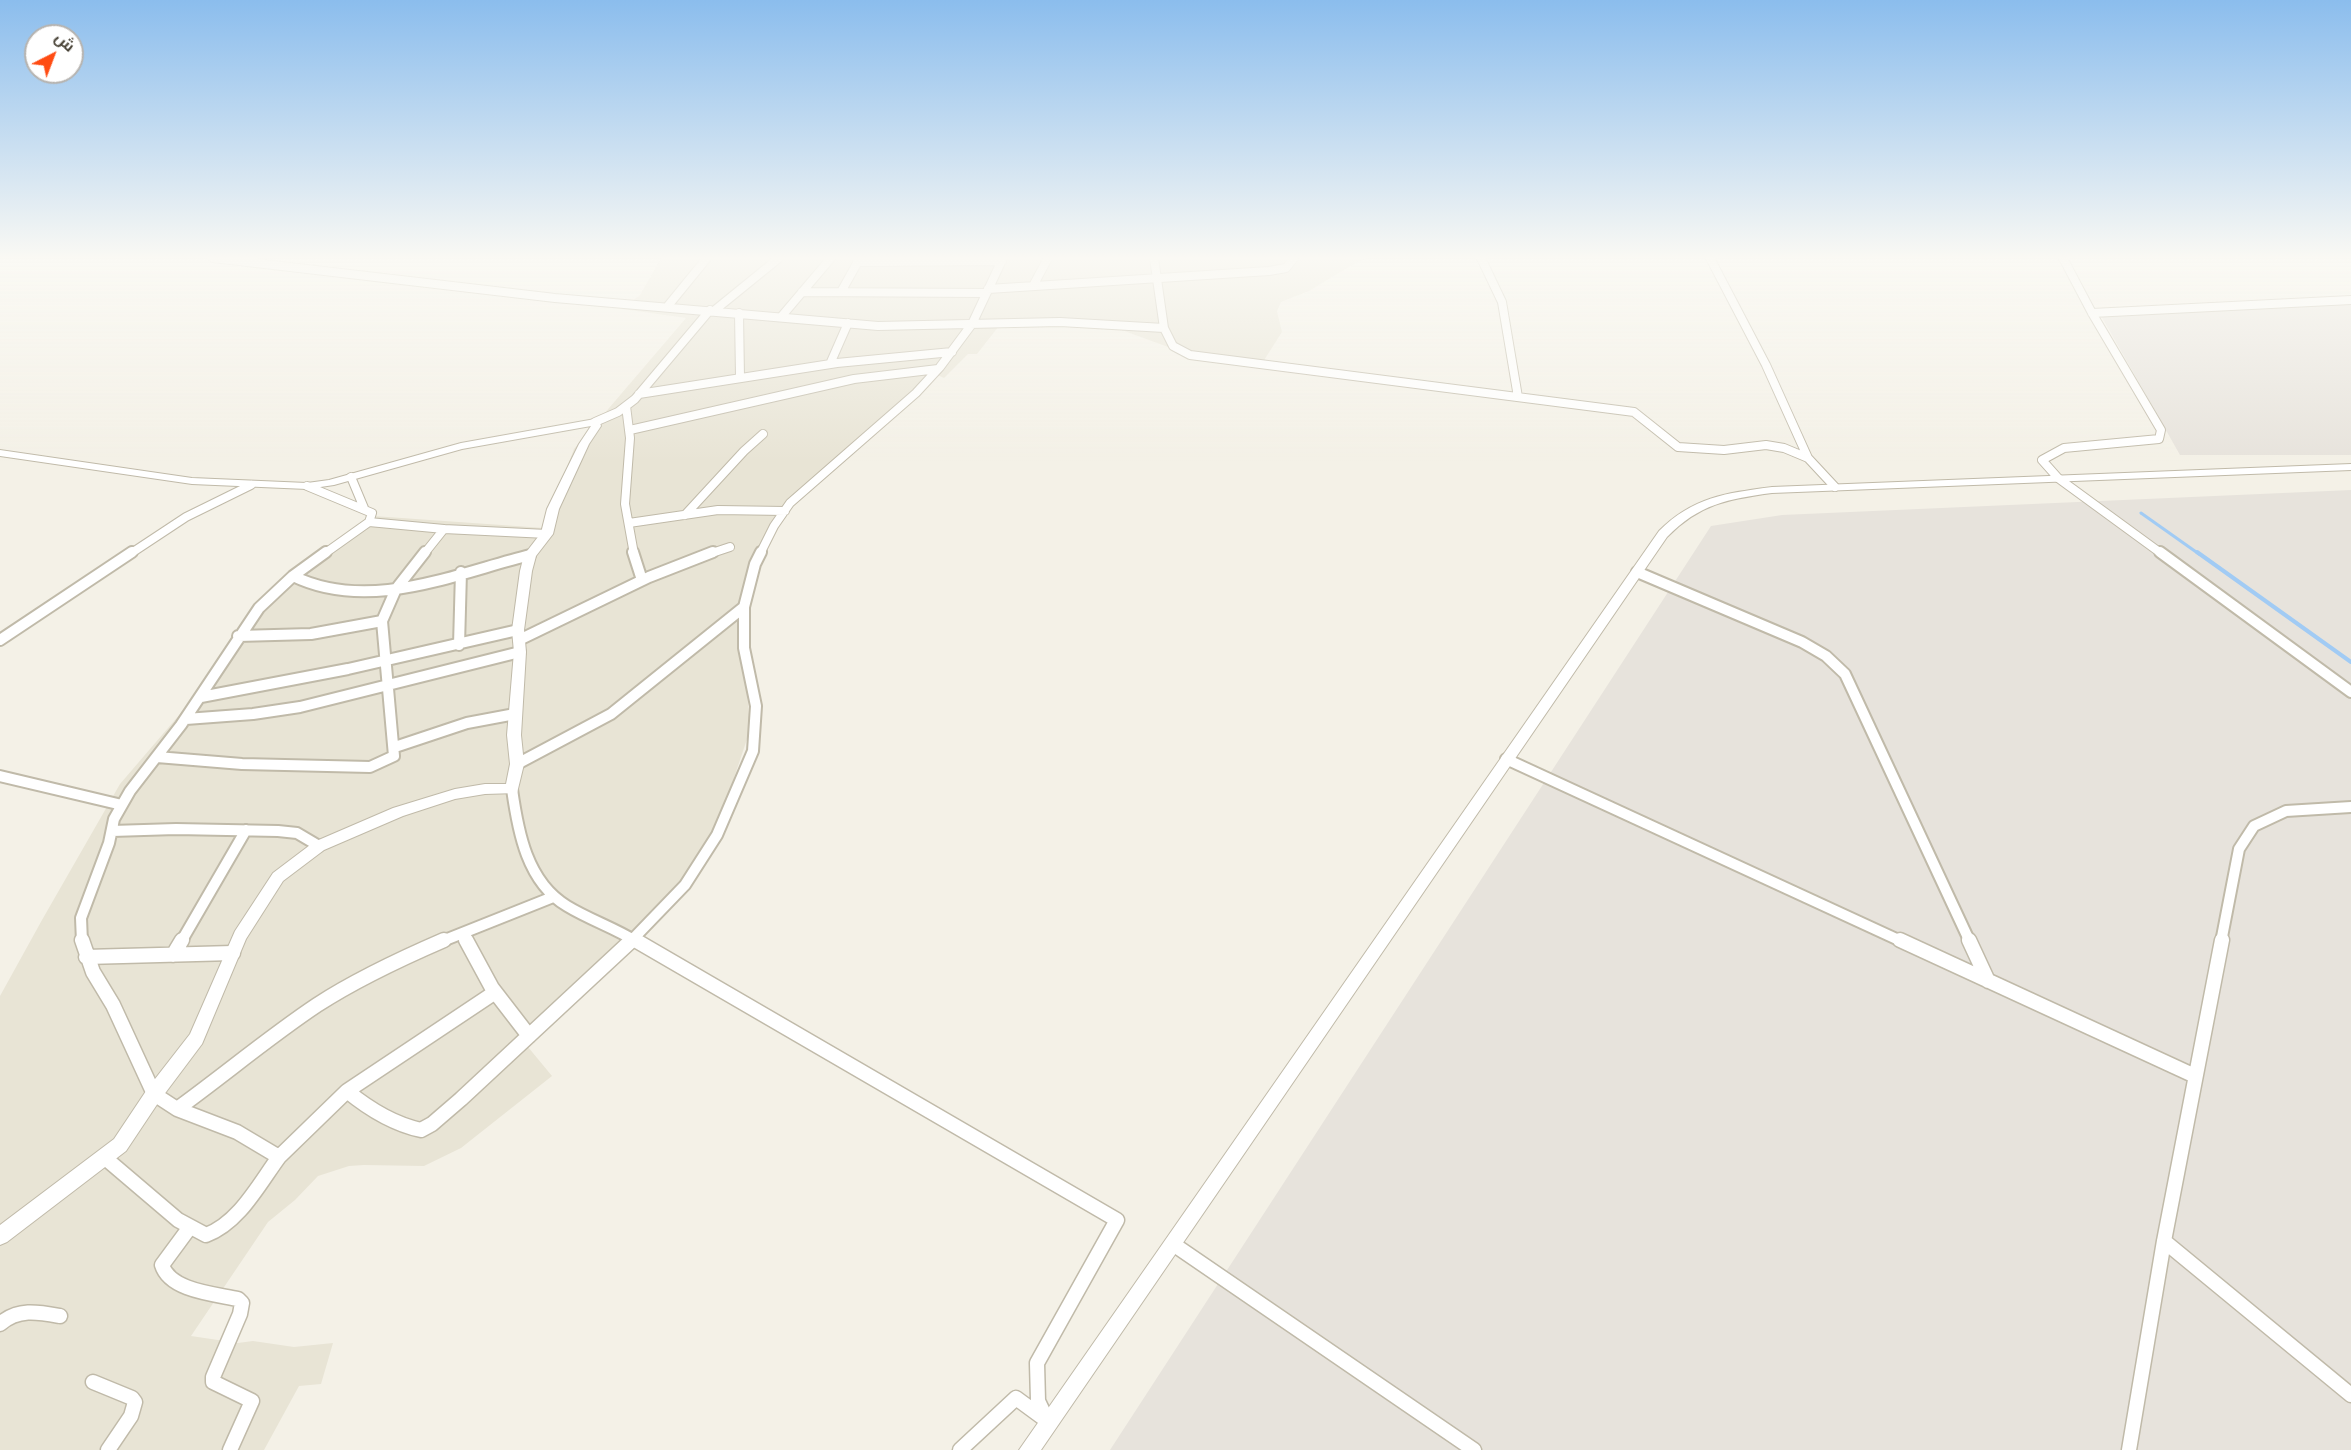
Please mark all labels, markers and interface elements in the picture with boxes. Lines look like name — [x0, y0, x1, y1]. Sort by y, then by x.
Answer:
north arrow — [24, 24, 84, 84]
text: ش — [51, 28, 79, 56]

